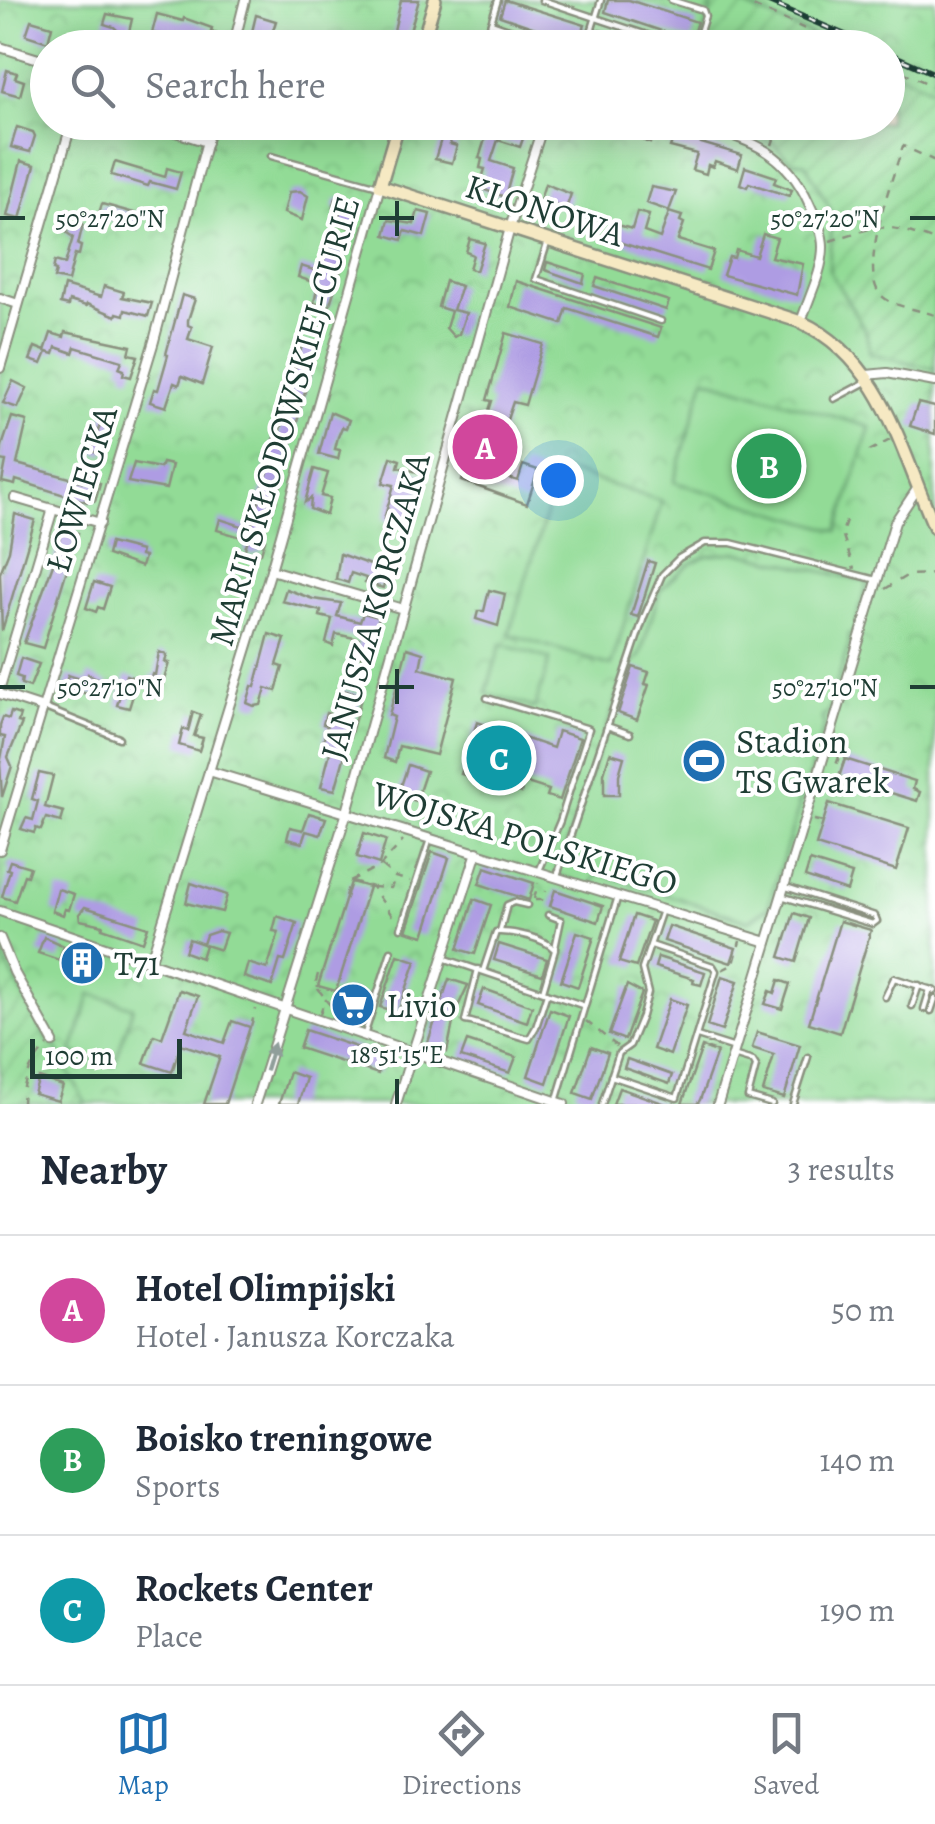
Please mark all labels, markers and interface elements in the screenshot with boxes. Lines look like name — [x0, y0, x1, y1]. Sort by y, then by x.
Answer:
search box — [30, 30, 905, 140]
icon: search — [65, 58, 120, 113]
text: Search here — [145, 59, 326, 111]
street label: KLONOWA — [460, 162, 631, 258]
street label: MARII SKŁODOWSKIEJ-CURIE — [197, 191, 371, 651]
text: 50°27'20"N — [55, 202, 165, 236]
text: 50°27'20"N — [770, 202, 880, 236]
street label: ŁOWIECKA — [33, 399, 129, 578]
pin: A — [452, 410, 518, 484]
pin: B — [736, 428, 802, 504]
street label: JANUSZA KORCZAKA — [308, 446, 442, 765]
your location — [533, 455, 584, 506]
text: 50°27'10"N — [57, 671, 163, 705]
text: 50°27'10"N — [772, 671, 878, 705]
place label: Stadion TS Gwarek — [736, 717, 890, 805]
pin: C — [466, 720, 532, 796]
sports icon: Stadion TS Gwarek — [681, 738, 727, 784]
street label: WOJSKA POLSKIEGO — [366, 768, 683, 907]
place label: T71 — [114, 939, 160, 987]
building icon: T71 — [59, 940, 105, 986]
place label: Livio — [386, 981, 457, 1029]
supermarket icon: Livio — [330, 982, 376, 1028]
scale bar — [30, 1034, 182, 1078]
text: 100 m — [45, 1037, 113, 1075]
text: 18°51'15"E — [350, 1038, 444, 1072]
one-way arrow — [264, 1042, 279, 1072]
text: Nearby — [40, 1141, 167, 1198]
text: 3 results — [788, 1147, 895, 1191]
text: Hotel Olimpijski — [135, 1262, 396, 1314]
text: A — [62, 1288, 83, 1332]
text: 50 m — [831, 1288, 895, 1332]
text: Hotel · Janusza Korczaka — [135, 1314, 455, 1358]
text: Boisko treningowe — [135, 1412, 433, 1464]
text: B — [62, 1438, 83, 1482]
text: 140 m — [820, 1438, 895, 1482]
text: Sports — [135, 1464, 220, 1508]
text: Rockets Center — [135, 1562, 373, 1614]
text: C — [63, 1588, 82, 1632]
text: 190 m — [819, 1588, 895, 1632]
text: Place — [135, 1614, 203, 1658]
tab: Map — [116, 1706, 171, 1804]
tab: Directions — [402, 1706, 522, 1804]
tab: Saved — [753, 1706, 819, 1804]

